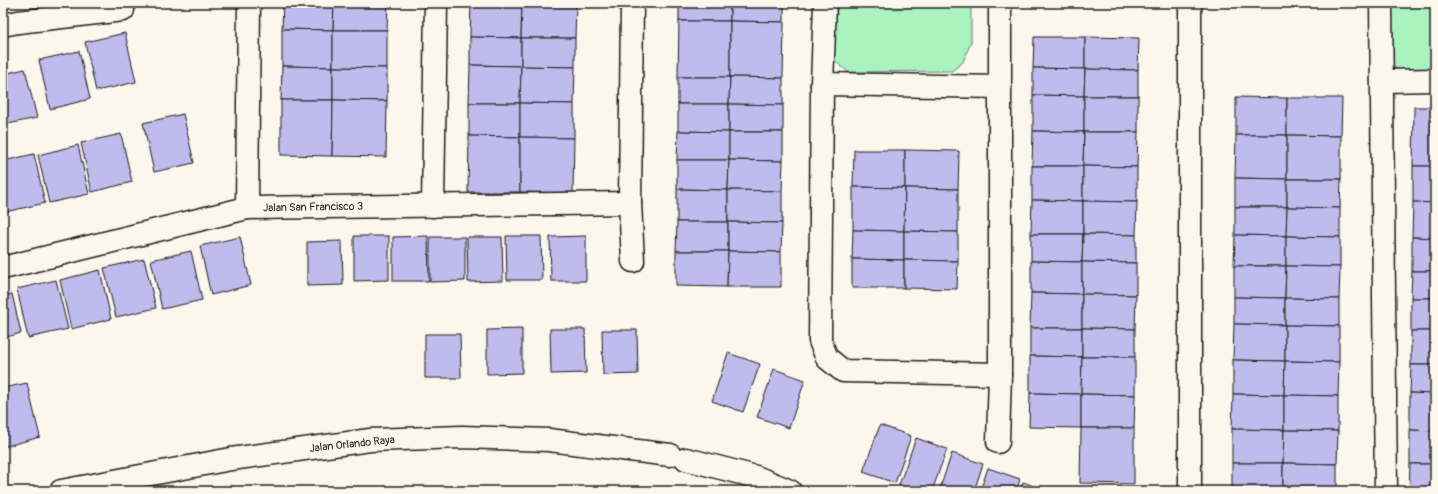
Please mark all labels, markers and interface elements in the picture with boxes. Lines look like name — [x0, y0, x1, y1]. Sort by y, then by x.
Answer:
street label: Jalan San Francisco 3 — [263, 200, 363, 214]
street label: Jalan Orlando Raya — [309, 433, 395, 455]

